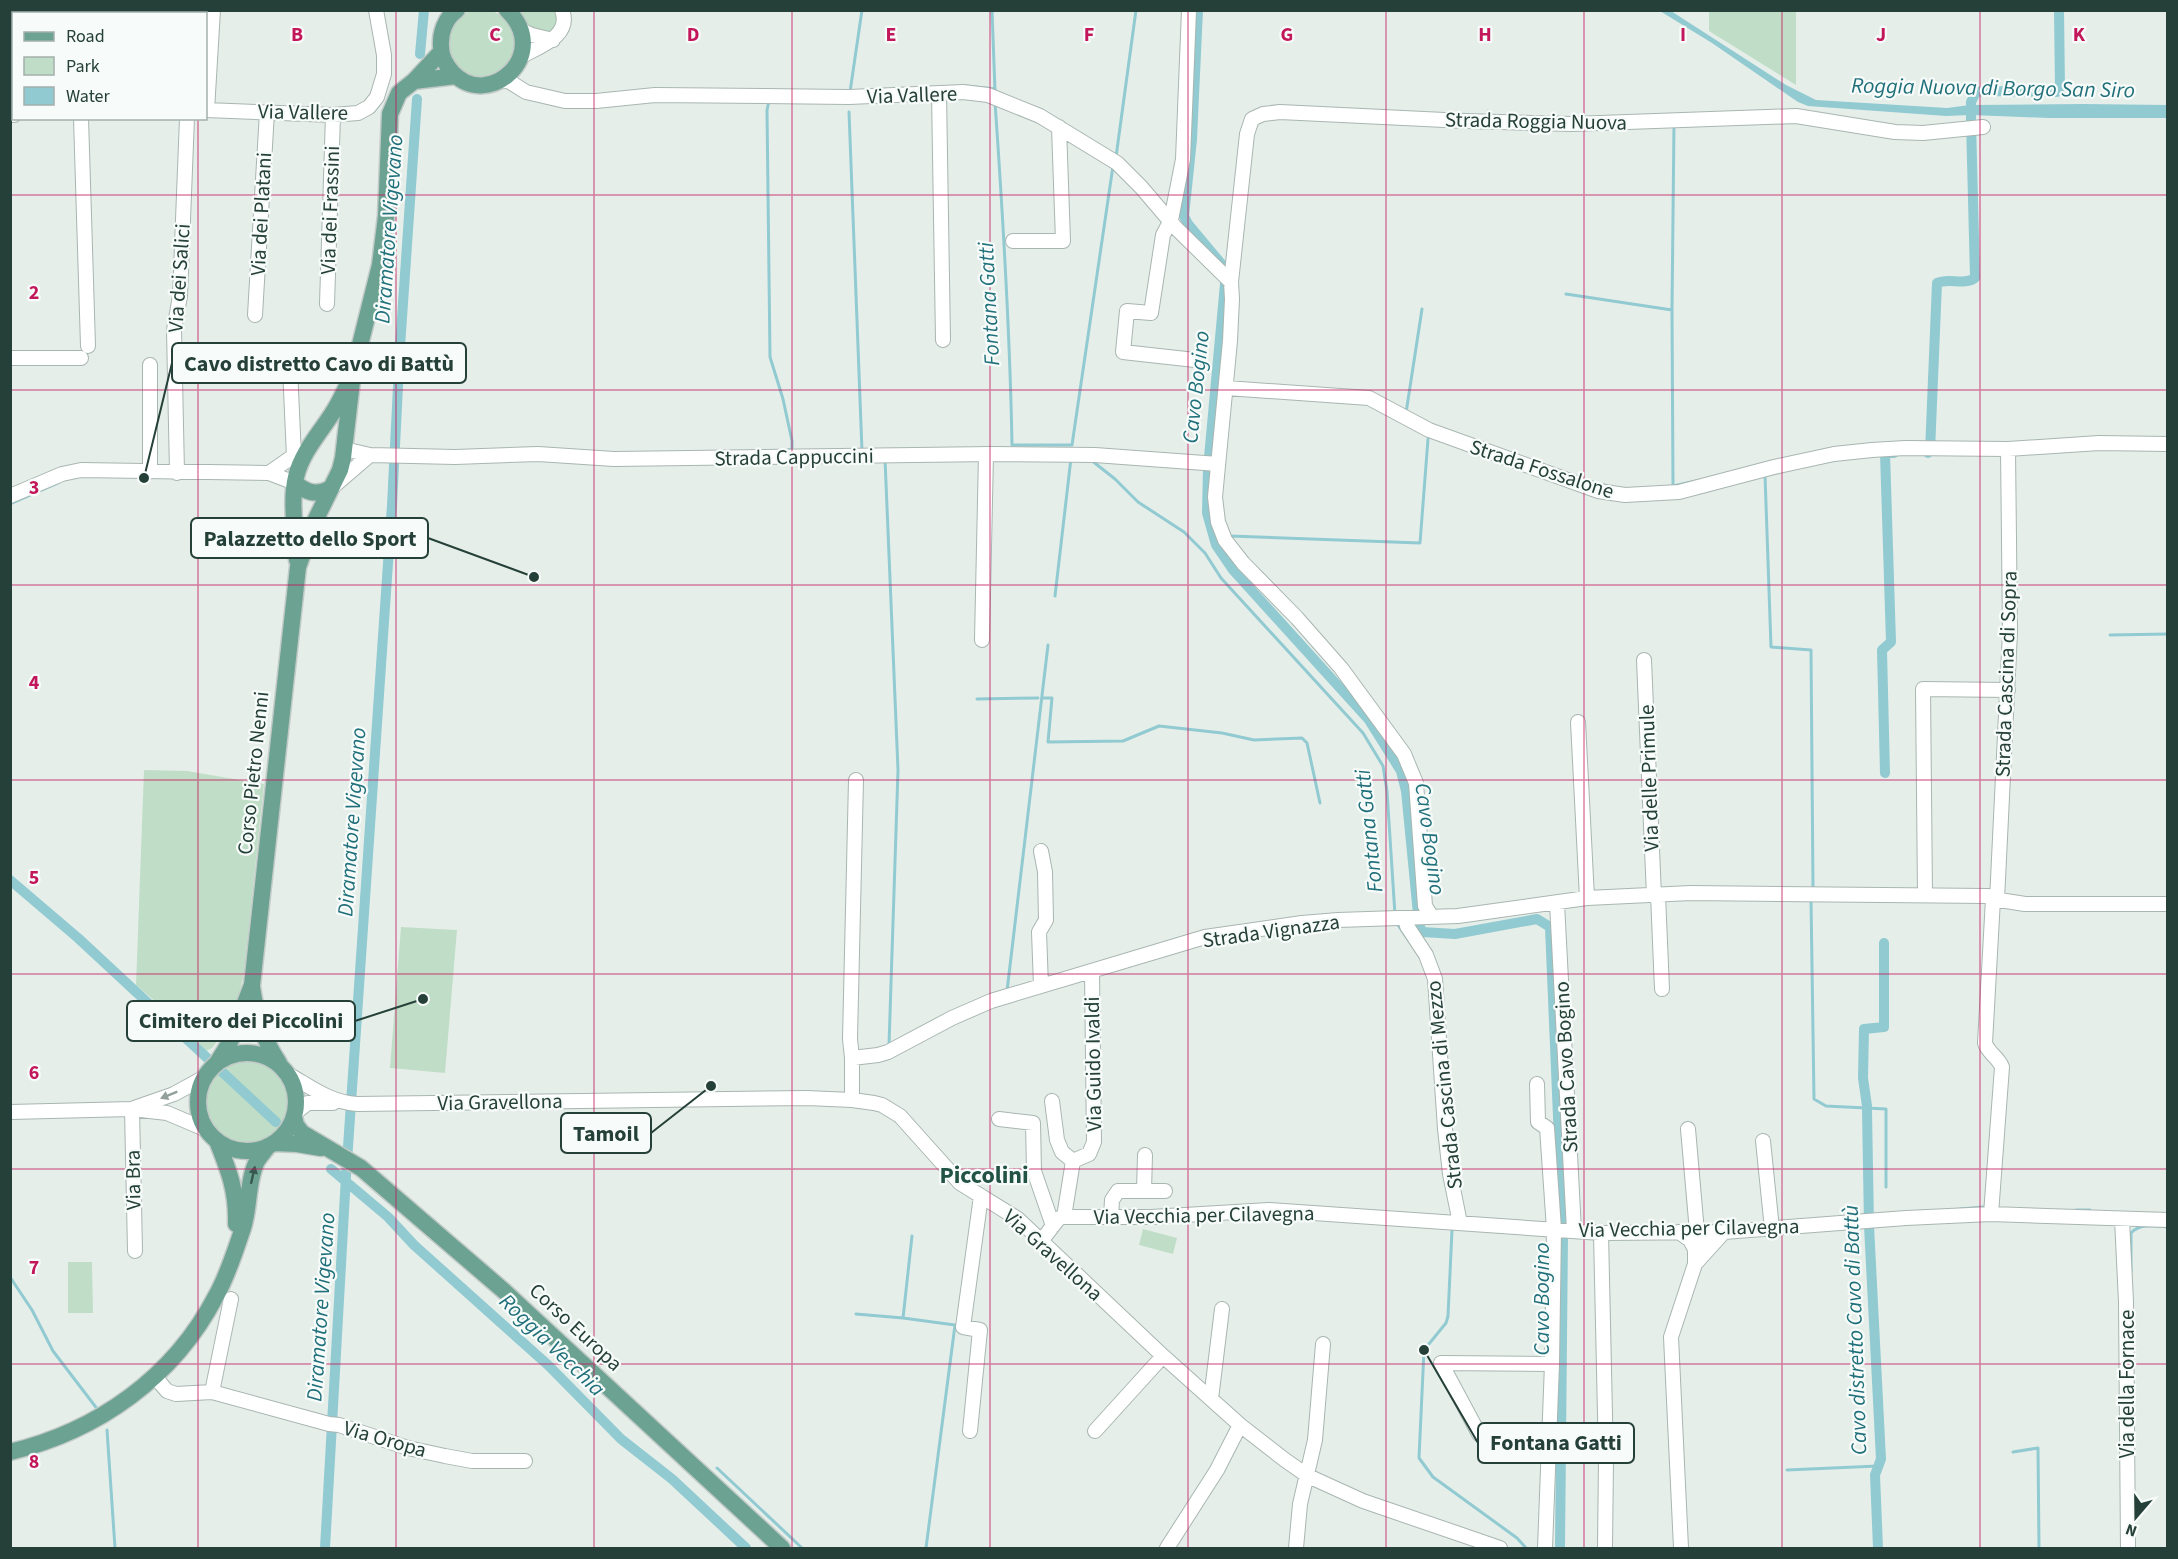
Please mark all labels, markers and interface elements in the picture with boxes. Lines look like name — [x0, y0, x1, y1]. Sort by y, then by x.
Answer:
legend — [12, 12, 207, 120]
text: B — [291, 21, 303, 49]
text: C — [489, 21, 501, 49]
text: D — [687, 21, 699, 49]
text: E — [886, 21, 896, 49]
text: F — [1084, 21, 1094, 49]
text: G — [1281, 21, 1293, 49]
text: H — [1478, 21, 1492, 49]
text: I — [1680, 21, 1686, 49]
text: J — [1876, 21, 1886, 49]
text: K — [2073, 21, 2086, 49]
text: Road — [66, 24, 105, 49]
text: Park — [66, 54, 100, 79]
water label: Roggia Nuova di Borgo San Siro — [1851, 70, 2135, 106]
street label: Via Vallere — [866, 78, 958, 112]
text: Water — [66, 84, 110, 109]
street label: Via Vallere — [258, 96, 348, 128]
street label: Strada Roggia Nuova — [1445, 104, 1627, 138]
water label: Diramatore Vigevano — [366, 133, 412, 325]
street label: Via dei Frassini — [313, 145, 347, 275]
street label: Via dei Platani — [243, 151, 279, 277]
street label: Via dei Salici — [160, 222, 198, 334]
water label: Fontana Gatti — [970, 241, 1008, 367]
text: 2 — [29, 279, 39, 307]
water label: Cavo Bogino — [1174, 329, 1218, 445]
callout: Cavo distretto Cavo di Battù — [172, 343, 466, 383]
text: Cavo distretto Cavo di Battù — [184, 348, 454, 380]
street label: Strada Fossalone — [1466, 432, 1618, 506]
street label: Strada Cappuccini — [714, 441, 874, 473]
text: 3 — [29, 474, 39, 502]
callout: Palazzetto dello Sport — [191, 518, 428, 558]
text: Palazzetto dello Sport — [203, 523, 417, 555]
street label: Strada Cascina di Sopra — [1987, 570, 2025, 778]
text: 4 — [29, 669, 40, 697]
street label: Corso Pietro Nenni — [230, 690, 276, 856]
street label: Via delle Primule — [1631, 704, 1667, 852]
water label: Diramatore Vigevano — [329, 726, 375, 918]
water label: Fontana Gatti — [1347, 767, 1391, 894]
water label: Cavo Bogino — [1406, 781, 1454, 897]
text: 5 — [29, 864, 39, 892]
street label: Strada Vignazza — [1200, 907, 1342, 955]
street label: Strada Cascina di Mezzo — [1418, 979, 1470, 1191]
street label: Strada Cavo Bogino — [1547, 980, 1585, 1154]
street label: Via Guido Ivaldi — [1077, 996, 1109, 1132]
callout: Cimitero dei Piccolini — [127, 1001, 355, 1041]
text: Cimitero dei Piccolini — [139, 1005, 343, 1037]
text: 6 — [29, 1059, 39, 1087]
street label: Via Gravellona — [437, 1086, 563, 1118]
one-way arrow — [160, 1091, 178, 1100]
callout: Tamoil — [561, 1113, 651, 1153]
text: Tamoil — [573, 1118, 640, 1150]
street label: Via Bra — [117, 1149, 149, 1211]
district label: Piccolini — [939, 1158, 1029, 1193]
one-way arrow — [249, 1166, 259, 1184]
street label: Via Vecchia per Cilavegna — [1093, 1198, 1315, 1232]
street label: Via Gravellona — [996, 1202, 1110, 1308]
water label: Cavo distretto Cavo di Battù — [1835, 1204, 1875, 1456]
water label: Diramatore Vigevano — [298, 1211, 344, 1403]
street label: Via Vecchia per Cilavegna — [1578, 1211, 1800, 1245]
water label: Cavo Bogino — [1526, 1243, 1558, 1355]
text: 7 — [29, 1254, 39, 1282]
street label: Corso Europa — [523, 1276, 629, 1378]
water label: Roggia Vecchia — [492, 1286, 612, 1404]
street label: Via della Fornace — [2112, 1310, 2142, 1458]
street label: Via Oropa — [340, 1413, 430, 1465]
callout: Fontana Gatti — [1478, 1423, 1634, 1463]
text: Fontana Gatti — [1490, 1427, 1622, 1459]
text: 8 — [29, 1448, 39, 1476]
north arrow — [2106, 1487, 2166, 1547]
text: N — [2122, 1518, 2140, 1542]

